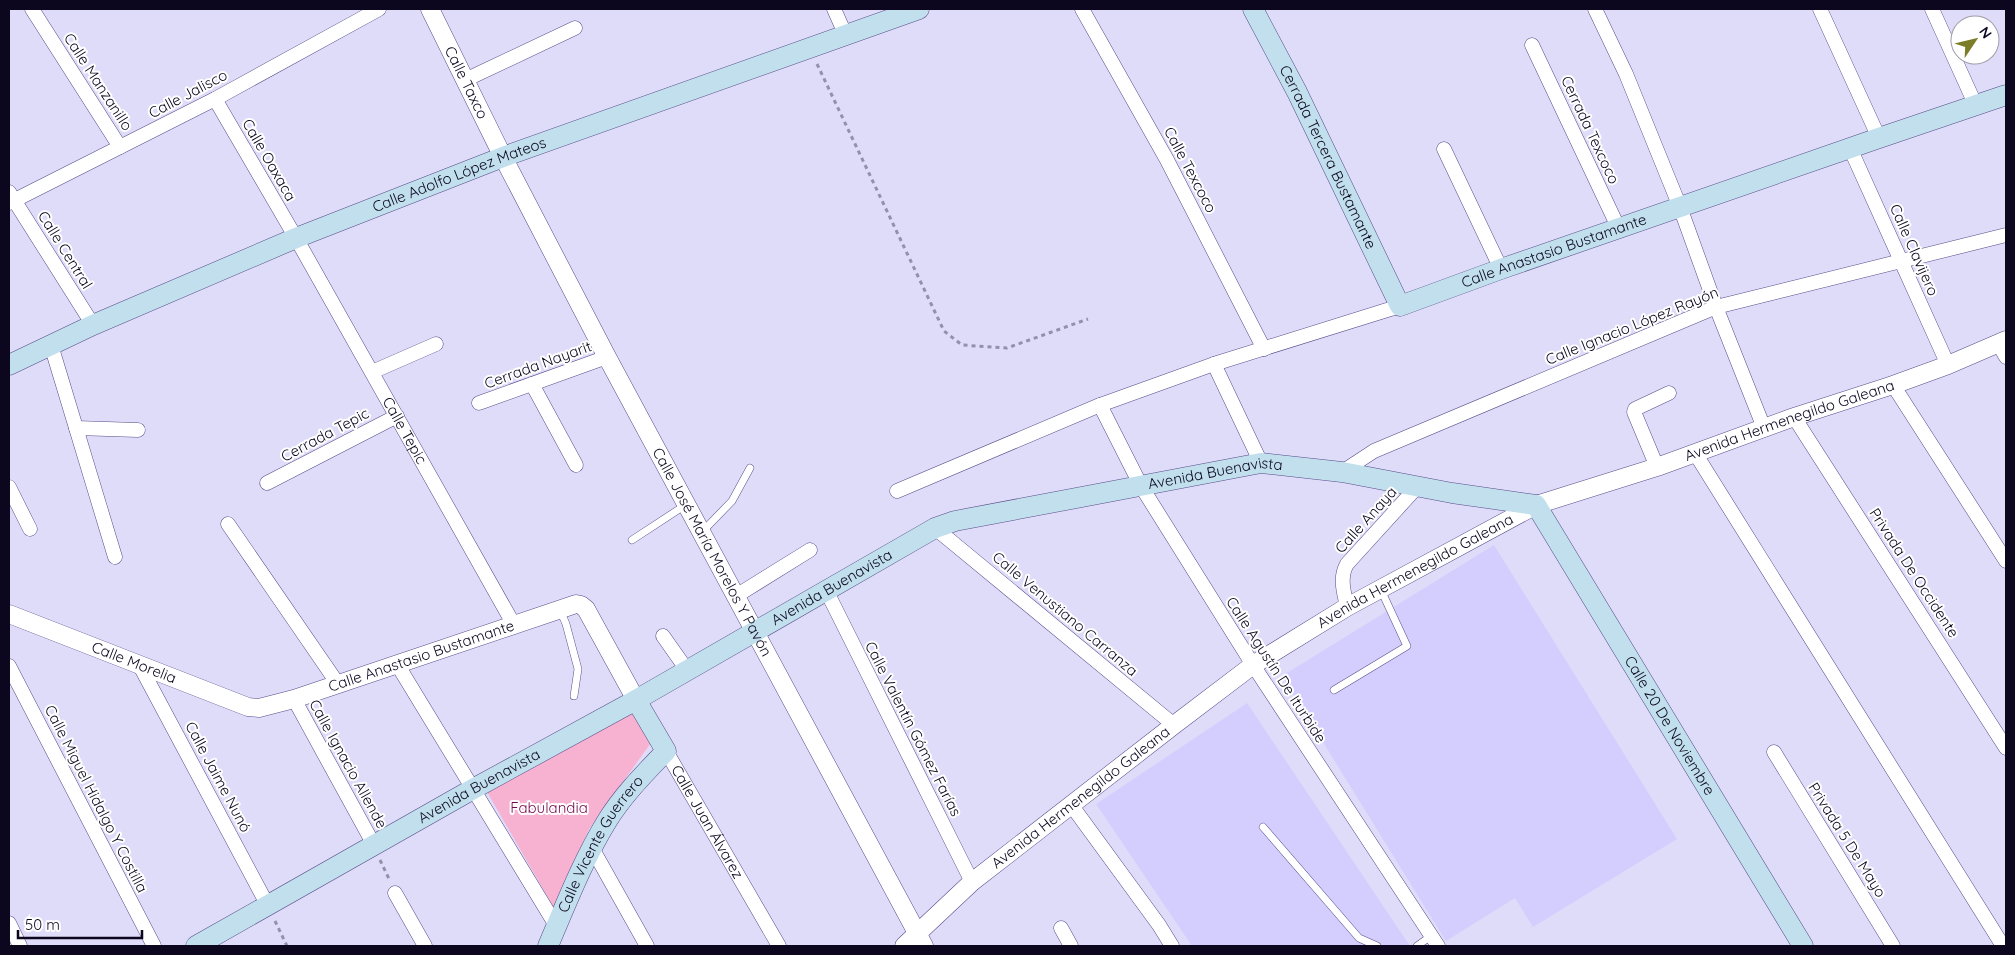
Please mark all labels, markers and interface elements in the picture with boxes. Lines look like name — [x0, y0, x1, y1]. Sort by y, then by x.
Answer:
north arrow — [1950, 15, 2000, 65]
text: N — [1975, 23, 1996, 42]
street label: Calle Manzanillo — [60, 29, 137, 134]
street label: Calle Taxco — [441, 43, 493, 122]
street label: Cerrada Tercera Bustamante — [1276, 62, 1381, 252]
street label: Calle Jalisco — [145, 65, 230, 122]
street label: Cerrada Texcoco — [1557, 73, 1624, 187]
street label: Calle Oaxaca — [238, 115, 301, 204]
street label: Calle Texcoco — [1160, 124, 1221, 216]
street label: Calle Adolfo López Mateos — [369, 132, 549, 216]
street label: Calle Clavijero — [1886, 201, 1943, 299]
street label: Calle Central — [34, 207, 97, 292]
street label: Calle Anastasio Bustamante — [1459, 209, 1649, 292]
street label: Calle Ignacio López Rayón — [1543, 282, 1721, 369]
street label: Cerrada Nayarit — [482, 336, 594, 393]
street label: Avenida Hermenegildo Galeana — [1682, 375, 1897, 465]
street label: Calle Tepic — [379, 393, 432, 468]
street label: Cerrada Tepic — [278, 403, 372, 466]
street label: Calle José María Morelos Y Pavón — [649, 444, 776, 659]
street label: Avenida Buenavista — [1146, 453, 1284, 493]
street label: Calle Anaya — [1331, 482, 1401, 557]
street label: Privada De Occidente — [1865, 504, 1963, 641]
street label: Avenida Hermenegildo Galeana — [1313, 509, 1516, 632]
street label: Avenida Buenavista — [768, 545, 896, 629]
street label: Calle Venustiano Carranza — [989, 547, 1142, 680]
street label: Calle Agustín De Iturbide — [1222, 593, 1331, 746]
street label: Calle Anastasio Bustamante — [326, 616, 517, 696]
street label: Calle Morelia — [89, 637, 179, 687]
street label: Calle Valentín Gómez Farías — [861, 638, 966, 819]
street label: Calle 20 De Noviembre — [1621, 652, 1719, 799]
street label: Calle Ignacio Allende — [305, 696, 392, 832]
street label: Calle Miguel Hidalgo Y Costilla — [41, 702, 152, 896]
street label: Calle Jaime Nunó — [181, 718, 256, 835]
street label: Avenida Hermenegildo Galeana — [987, 722, 1173, 872]
street label: Avenida Buenavista — [414, 744, 543, 827]
street label: Calle Juan Álvarez — [667, 761, 748, 882]
street label: Calle Vicente Guerrero — [553, 771, 647, 915]
street label: Privada 5 De Mayo — [1804, 779, 1890, 901]
park label: Fabulandia — [510, 798, 588, 817]
scale bar — [18, 908, 141, 940]
text: 50 m — [25, 915, 60, 934]

